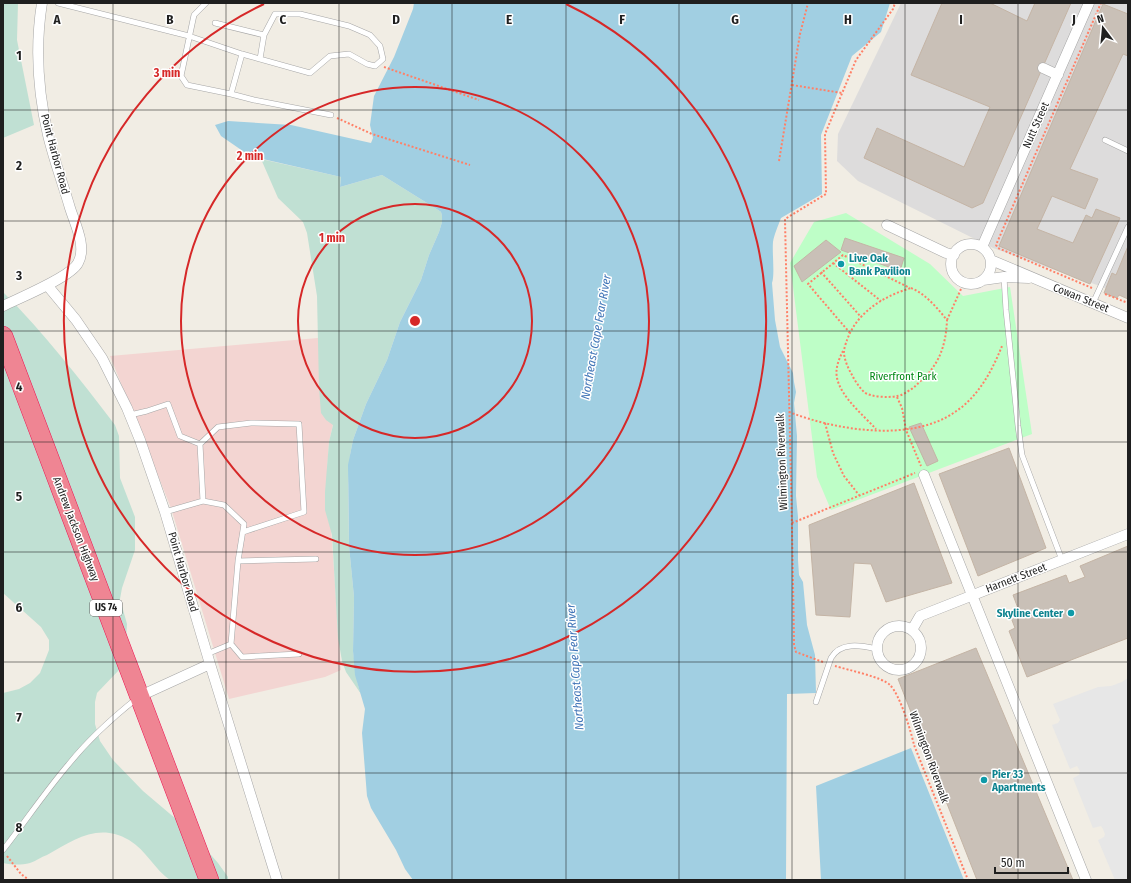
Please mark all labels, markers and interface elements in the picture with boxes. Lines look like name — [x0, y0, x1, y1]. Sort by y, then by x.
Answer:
north arrow — [1083, 8, 1123, 48]
text: A — [52, 12, 61, 27]
text: B — [166, 12, 174, 27]
text: C — [280, 12, 287, 27]
text: D — [392, 12, 400, 27]
text: E — [506, 12, 512, 27]
text: F — [619, 12, 625, 27]
text: G — [731, 12, 739, 27]
text: H — [844, 12, 852, 27]
text: I — [959, 12, 963, 27]
text: J — [1071, 12, 1076, 27]
text: N — [1095, 12, 1105, 26]
text: 1 — [16, 48, 22, 63]
text: 3 min — [153, 66, 180, 80]
street label: Nutt Street — [1020, 99, 1052, 150]
street label: Point Harbor Road — [38, 112, 72, 196]
text: 2 min — [236, 149, 263, 163]
text: 2 — [15, 158, 22, 173]
text: 1 min — [319, 231, 345, 245]
place label: Live Oak Bank Pavilion — [849, 252, 911, 278]
marker: Live Oak Bank Pavilion — [836, 259, 846, 269]
text: 3 — [15, 268, 22, 283]
water label: Northeast Cape Fear River — [578, 273, 614, 401]
street label: Cowan Street — [1051, 281, 1111, 315]
centre of rings — [408, 314, 422, 328]
park label: Riverfront Park — [869, 370, 937, 383]
text: 4 — [16, 379, 23, 394]
street label: Wilmington Riverwalk — [774, 412, 790, 511]
street label: Andrew Jackson Highway — [50, 475, 102, 583]
text: 5 — [16, 489, 22, 504]
street label: Point Harbor Road — [165, 530, 201, 614]
street label: Harnett Street — [984, 560, 1049, 596]
text: 6 — [16, 600, 23, 615]
road number: US 74 — [90, 600, 122, 616]
water label: Northeast Cape Fear River — [564, 603, 586, 731]
place label: Skyline Center — [997, 607, 1064, 620]
marker: Skyline Center — [1066, 608, 1076, 618]
street label: Wilmington Riverwalk — [906, 709, 952, 806]
text: 7 — [16, 710, 22, 725]
place label: Pier 33 Apartments — [991, 768, 1046, 794]
marker: Pier 33 Apartments — [979, 775, 989, 785]
text: 8 — [16, 820, 23, 835]
scale bar — [995, 849, 1068, 875]
text: 50 m — [1001, 856, 1025, 870]

